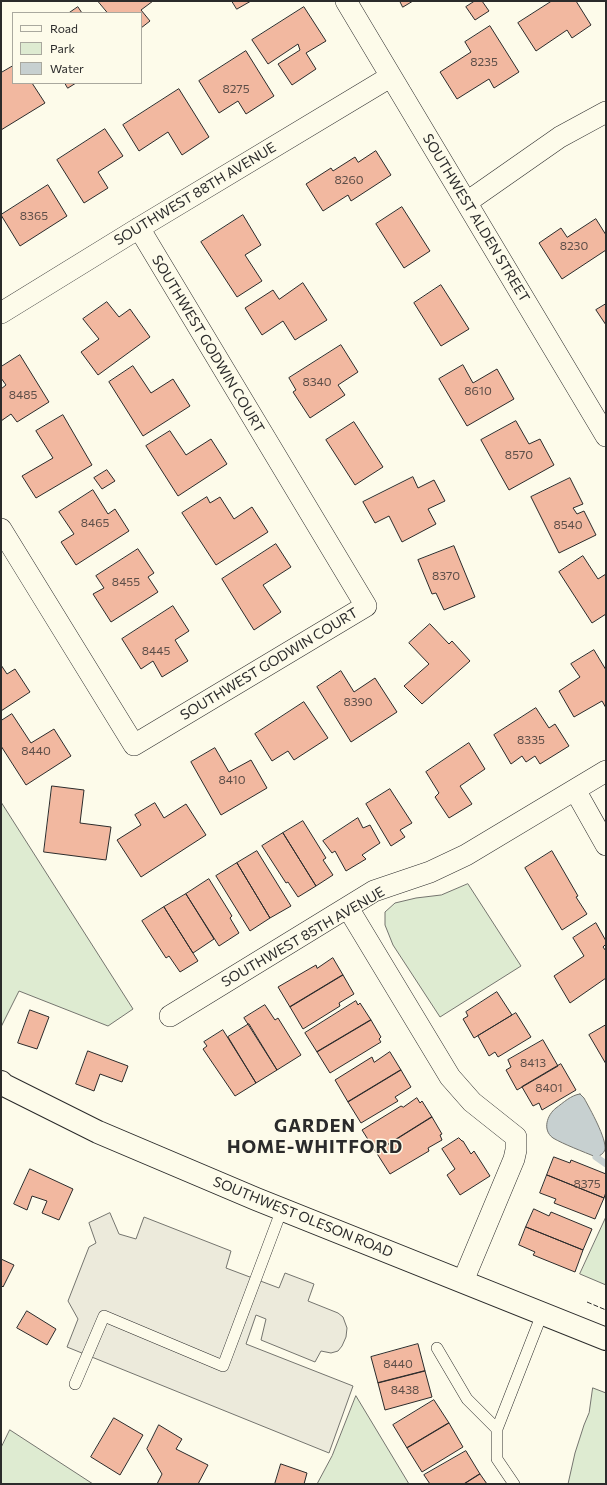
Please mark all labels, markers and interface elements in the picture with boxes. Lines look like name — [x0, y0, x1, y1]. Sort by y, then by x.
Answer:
legend — [12, 12, 142, 84]
text: Road — [50, 21, 78, 35]
text: Park — [50, 41, 75, 55]
house number: 8235 — [470, 55, 498, 69]
text: Water — [50, 61, 84, 75]
house number: 8275 — [222, 82, 250, 96]
street label: SOUTHWEST ALDEN STREET — [419, 131, 533, 305]
street label: SOUTHWEST 88TH AVENUE — [111, 139, 279, 249]
house number: 8260 — [335, 173, 363, 187]
house number: 8365 — [20, 209, 48, 223]
house number: 8230 — [560, 239, 588, 253]
street label: SOUTHWEST GODWIN COURT — [148, 252, 268, 436]
house number: 8340 — [302, 375, 332, 389]
house number: 8610 — [464, 384, 492, 398]
house number: 8485 — [9, 388, 37, 402]
house number: 8570 — [505, 448, 533, 462]
house number: 8465 — [81, 516, 109, 530]
house number: 8540 — [553, 518, 583, 532]
house number: 8370 — [432, 569, 460, 583]
house number: 8455 — [112, 575, 140, 589]
street label: SOUTHWEST GODWIN COURT — [177, 604, 361, 724]
house number: 8445 — [142, 644, 170, 658]
house number: 8390 — [343, 695, 373, 709]
house number: 8335 — [517, 733, 545, 747]
house number: 8440 — [21, 744, 51, 758]
house number: 8410 — [218, 773, 246, 787]
street label: SOUTHWEST 85TH AVENUE — [218, 883, 388, 991]
house number: 8413 — [520, 1056, 546, 1070]
house number: 8401 — [535, 1081, 563, 1095]
district label: GARDEN HOME-WHITFORD — [227, 1115, 403, 1158]
street label: SOUTHWEST OLESON ROAD — [211, 1173, 395, 1261]
house number: 8375 — [573, 1177, 601, 1191]
house number: 8440 — [383, 1357, 413, 1371]
house number: 8438 — [391, 1383, 419, 1397]

